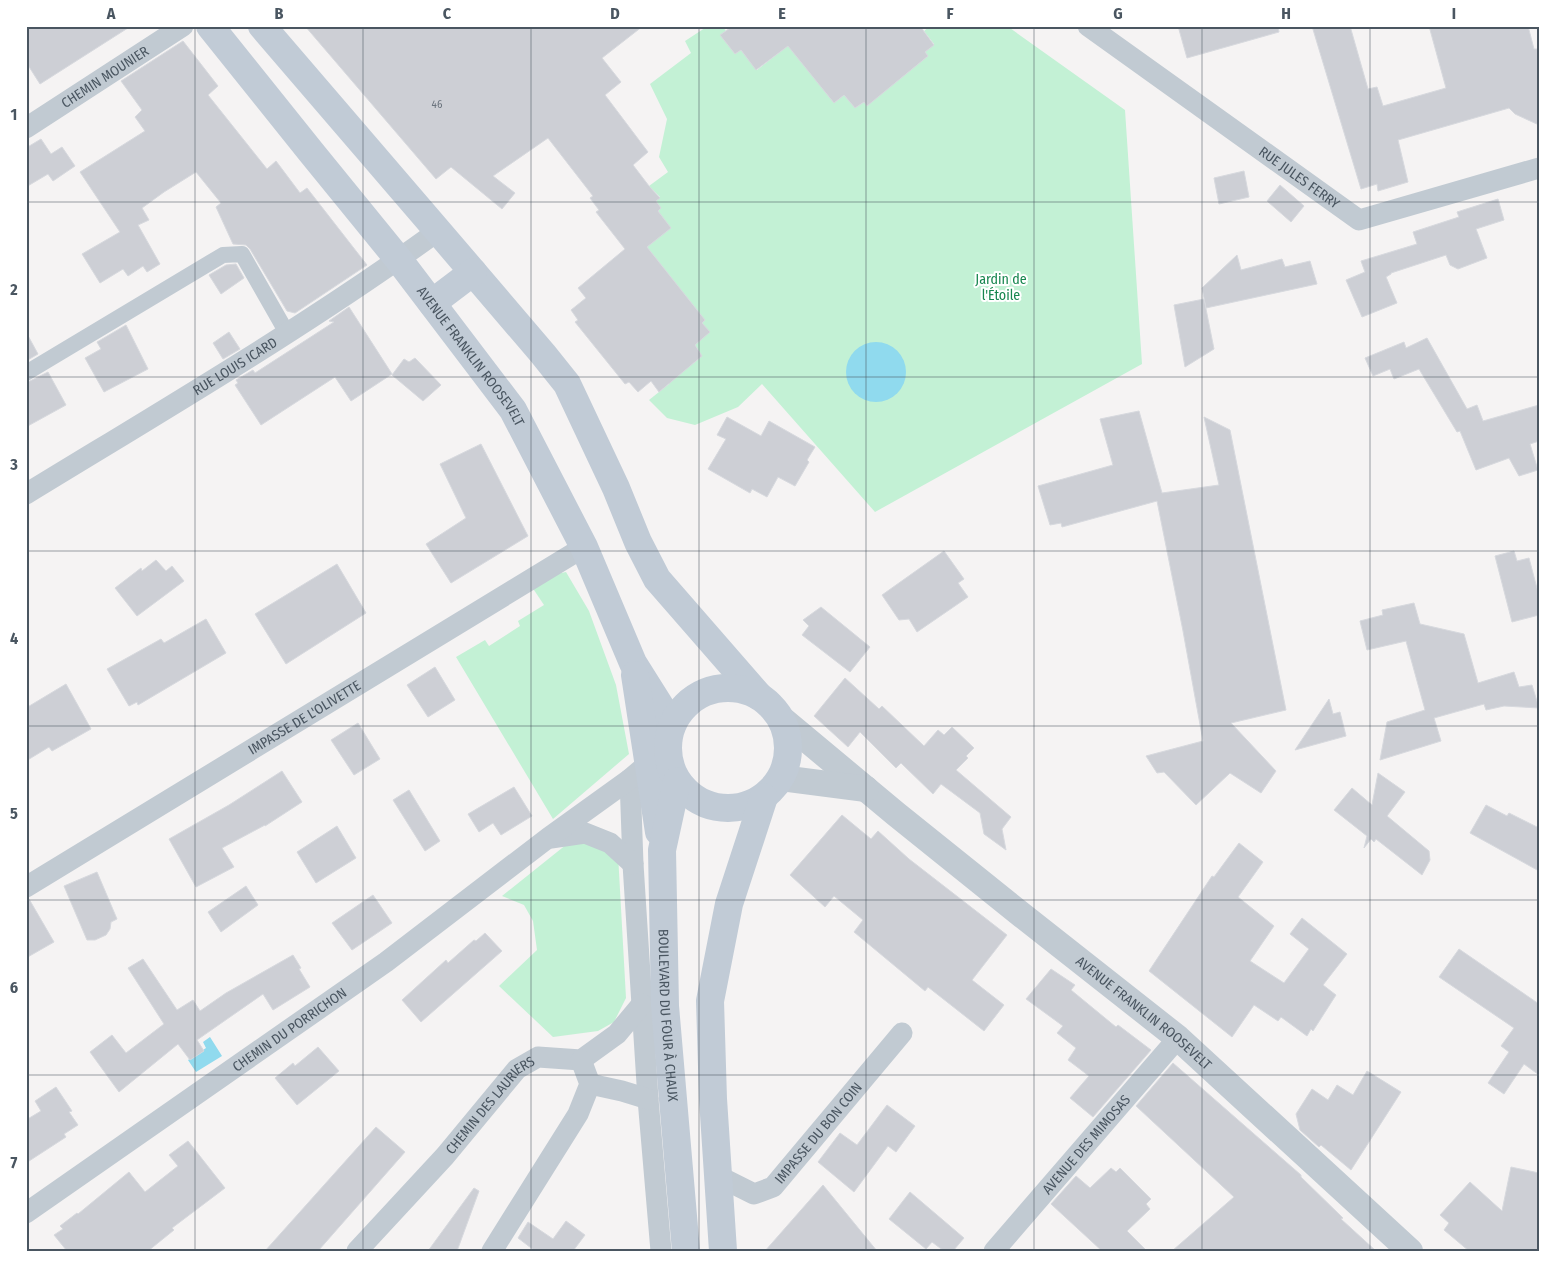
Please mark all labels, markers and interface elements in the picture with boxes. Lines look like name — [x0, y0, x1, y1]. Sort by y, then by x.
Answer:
text: A — [106, 4, 116, 23]
text: B — [275, 4, 284, 23]
text: C — [443, 4, 452, 23]
text: D — [610, 4, 620, 23]
text: E — [778, 4, 786, 23]
text: F — [946, 4, 954, 23]
text: G — [1113, 4, 1123, 23]
text: H — [1281, 4, 1291, 23]
text: I — [1452, 4, 1456, 23]
street label: CHEMIN MOUNIER — [58, 42, 152, 111]
house number: 46 — [432, 98, 443, 111]
text: 1 — [11, 105, 17, 124]
street label: RUE JULES FERRY — [1256, 143, 1343, 212]
park label: Jardin de l'Étoile — [975, 271, 1027, 304]
text: 2 — [9, 280, 18, 299]
street label: AVENUE FRANKLIN ROOSEVELT — [413, 283, 529, 429]
street label: RUE LOUIS ICARD — [190, 333, 280, 399]
text: 3 — [9, 455, 18, 474]
text: 4 — [10, 629, 18, 648]
street label: IMPASSE DE L'OLIVETTE — [245, 676, 364, 758]
text: 5 — [10, 804, 18, 823]
street label: BOULEVARD DU FOUR À CHAUX — [655, 929, 682, 1102]
street label: AVENUE FRANKLIN ROOSEVELT — [1072, 952, 1215, 1073]
text: 6 — [10, 978, 18, 997]
street label: CHEMIN DU PORRICHON — [229, 984, 350, 1075]
street label: CHEMIN DES LAURIERS — [442, 1052, 538, 1157]
street label: IMPASSE DU BON COIN — [771, 1079, 866, 1187]
street label: AVENUE DES MIMOSAS — [1039, 1091, 1134, 1197]
text: 7 — [11, 1153, 18, 1172]

